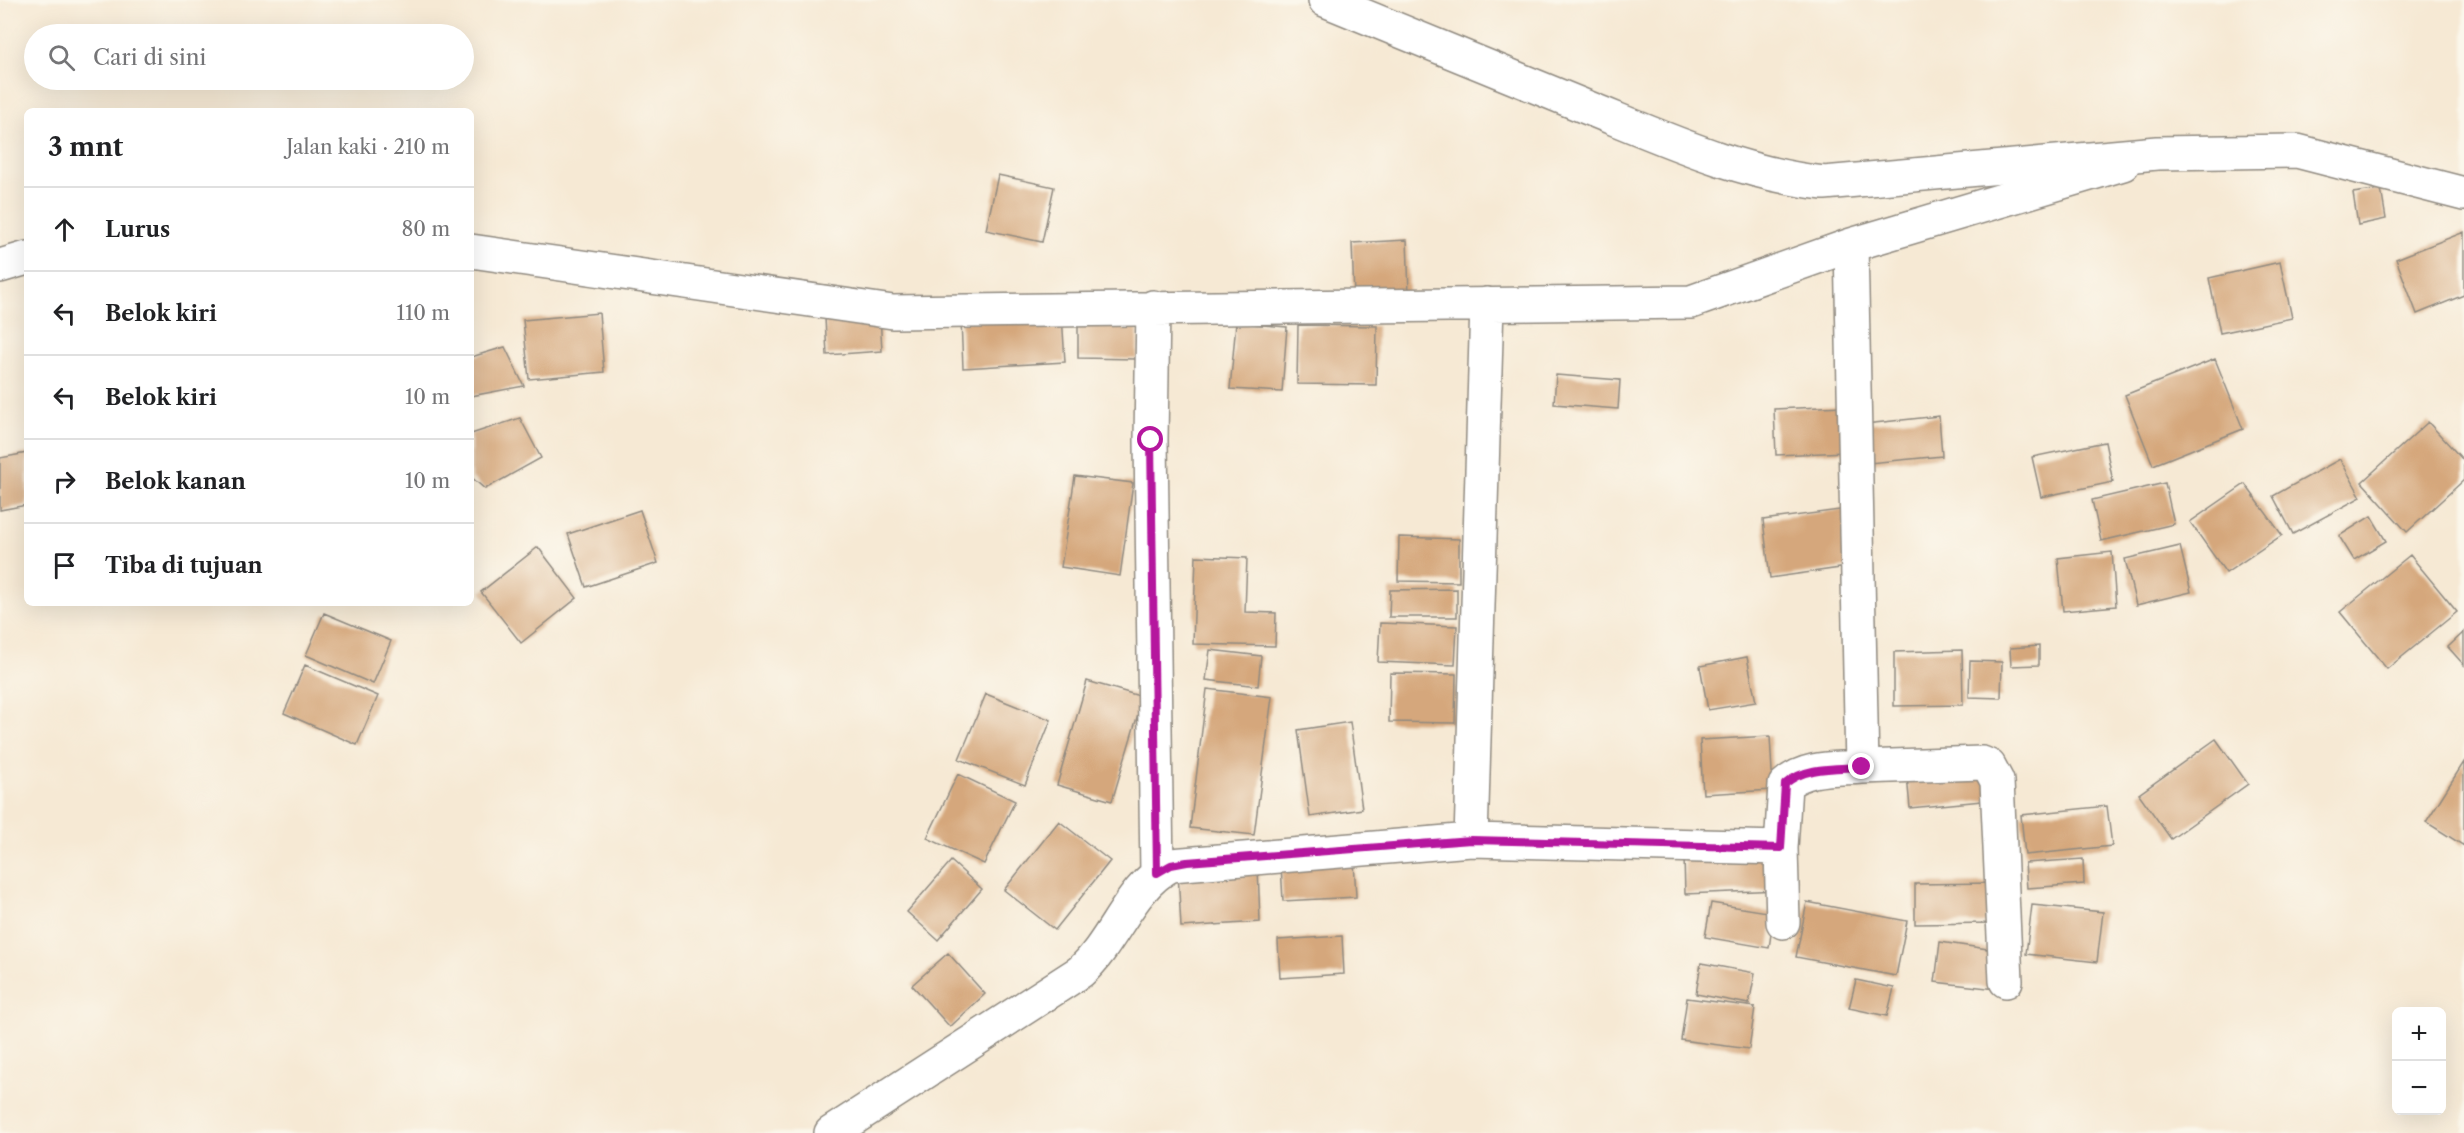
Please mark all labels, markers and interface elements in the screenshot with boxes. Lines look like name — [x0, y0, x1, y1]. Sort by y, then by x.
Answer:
search box — [24, 24, 474, 90]
icon: search — [45, 41, 78, 74]
text: Cari di sini — [93, 44, 206, 71]
text: 3 mnt — [48, 131, 123, 163]
text: Jalan kaki · 210 m — [286, 135, 450, 159]
icon: ahead — [48, 213, 81, 246]
text: Lurus — [105, 216, 170, 243]
text: 80 m — [402, 217, 450, 241]
icon: left — [48, 297, 81, 330]
text: Belok kiri — [105, 300, 217, 327]
text: 110 m — [397, 301, 450, 325]
icon: left — [48, 381, 81, 414]
text: Belok kiri — [105, 384, 217, 411]
text: 10 m — [405, 385, 450, 409]
route start — [1137, 426, 1163, 452]
icon: right — [48, 465, 81, 498]
text: Belok kanan — [105, 468, 246, 495]
text: 10 m — [405, 469, 450, 493]
icon: arrive — [48, 549, 81, 582]
text: Tiba di tujuan — [105, 552, 263, 579]
route end — [1848, 753, 1874, 779]
map controls — [2392, 1007, 2446, 1115]
button: + — [2392, 1007, 2446, 1061]
button: − — [2392, 1061, 2446, 1115]

